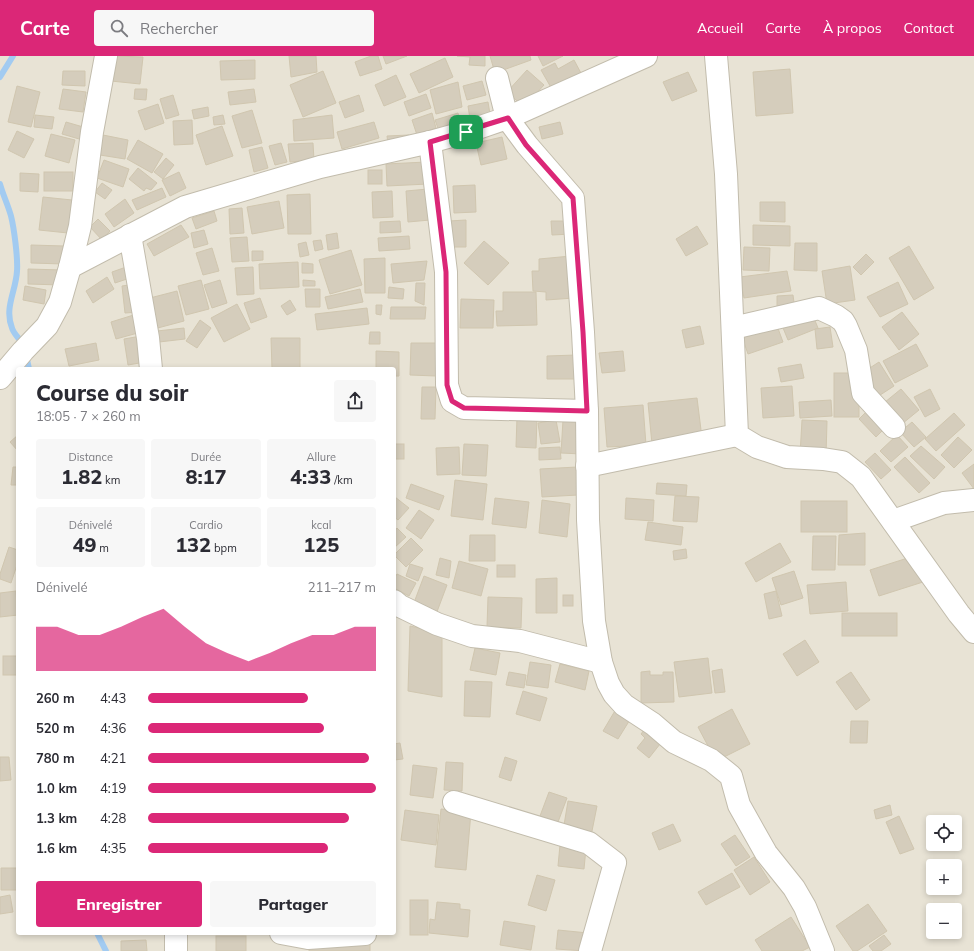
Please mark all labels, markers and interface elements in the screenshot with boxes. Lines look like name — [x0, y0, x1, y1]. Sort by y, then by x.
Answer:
search box — [94, 10, 374, 46]
text: Carte — [20, 16, 70, 40]
icon: search — [108, 17, 130, 39]
text: Rechercher — [140, 19, 218, 38]
text: Accueil — [697, 19, 743, 37]
text: Carte — [765, 19, 801, 37]
text: À propos — [823, 19, 882, 37]
text: Contact — [904, 19, 954, 37]
pin — [449, 115, 483, 149]
icon: arrive — [455, 121, 477, 143]
text: Course du soir — [36, 379, 188, 407]
button: share — [334, 380, 376, 422]
text: 18:05 · 7 × 260 m — [36, 408, 141, 424]
text: Distance — [68, 450, 113, 464]
text: Durée — [191, 450, 221, 464]
text: Allure — [307, 450, 336, 464]
text: 1.82 — [61, 464, 102, 489]
text: 8:17 — [185, 464, 227, 489]
text: 4:33 — [290, 464, 331, 489]
text: km — [102, 473, 120, 487]
text: /km — [331, 473, 353, 487]
text: Dénivelé — [69, 518, 112, 532]
text: Cardio — [189, 518, 223, 532]
text: kcal — [311, 518, 331, 532]
text: 49 — [72, 532, 96, 557]
text: 132 — [175, 532, 211, 557]
text: 125 — [303, 532, 339, 557]
text: m — [96, 541, 109, 555]
text: bpm — [211, 541, 237, 555]
text: Dénivelé — [36, 579, 88, 595]
text: 211–217 m — [308, 579, 376, 595]
text: 260 m — [36, 690, 75, 706]
text: 4:43 — [100, 690, 126, 706]
text: 520 m — [36, 720, 75, 736]
text: 4:36 — [100, 720, 126, 736]
text: 780 m — [36, 750, 75, 766]
text: 4:21 — [100, 750, 126, 766]
text: 1.0 km — [36, 780, 77, 796]
text: 4:19 — [100, 780, 126, 796]
text: 1.3 km — [36, 810, 77, 826]
text: 4:28 — [100, 810, 126, 826]
map controls — [926, 815, 962, 939]
button: locate — [926, 815, 962, 851]
text: 1.6 km — [36, 840, 77, 856]
text: 4:35 — [100, 840, 126, 856]
button: + — [926, 859, 962, 895]
button: Enregistrer — [36, 881, 202, 927]
button: Partager — [210, 881, 376, 927]
button: − — [926, 903, 962, 939]

